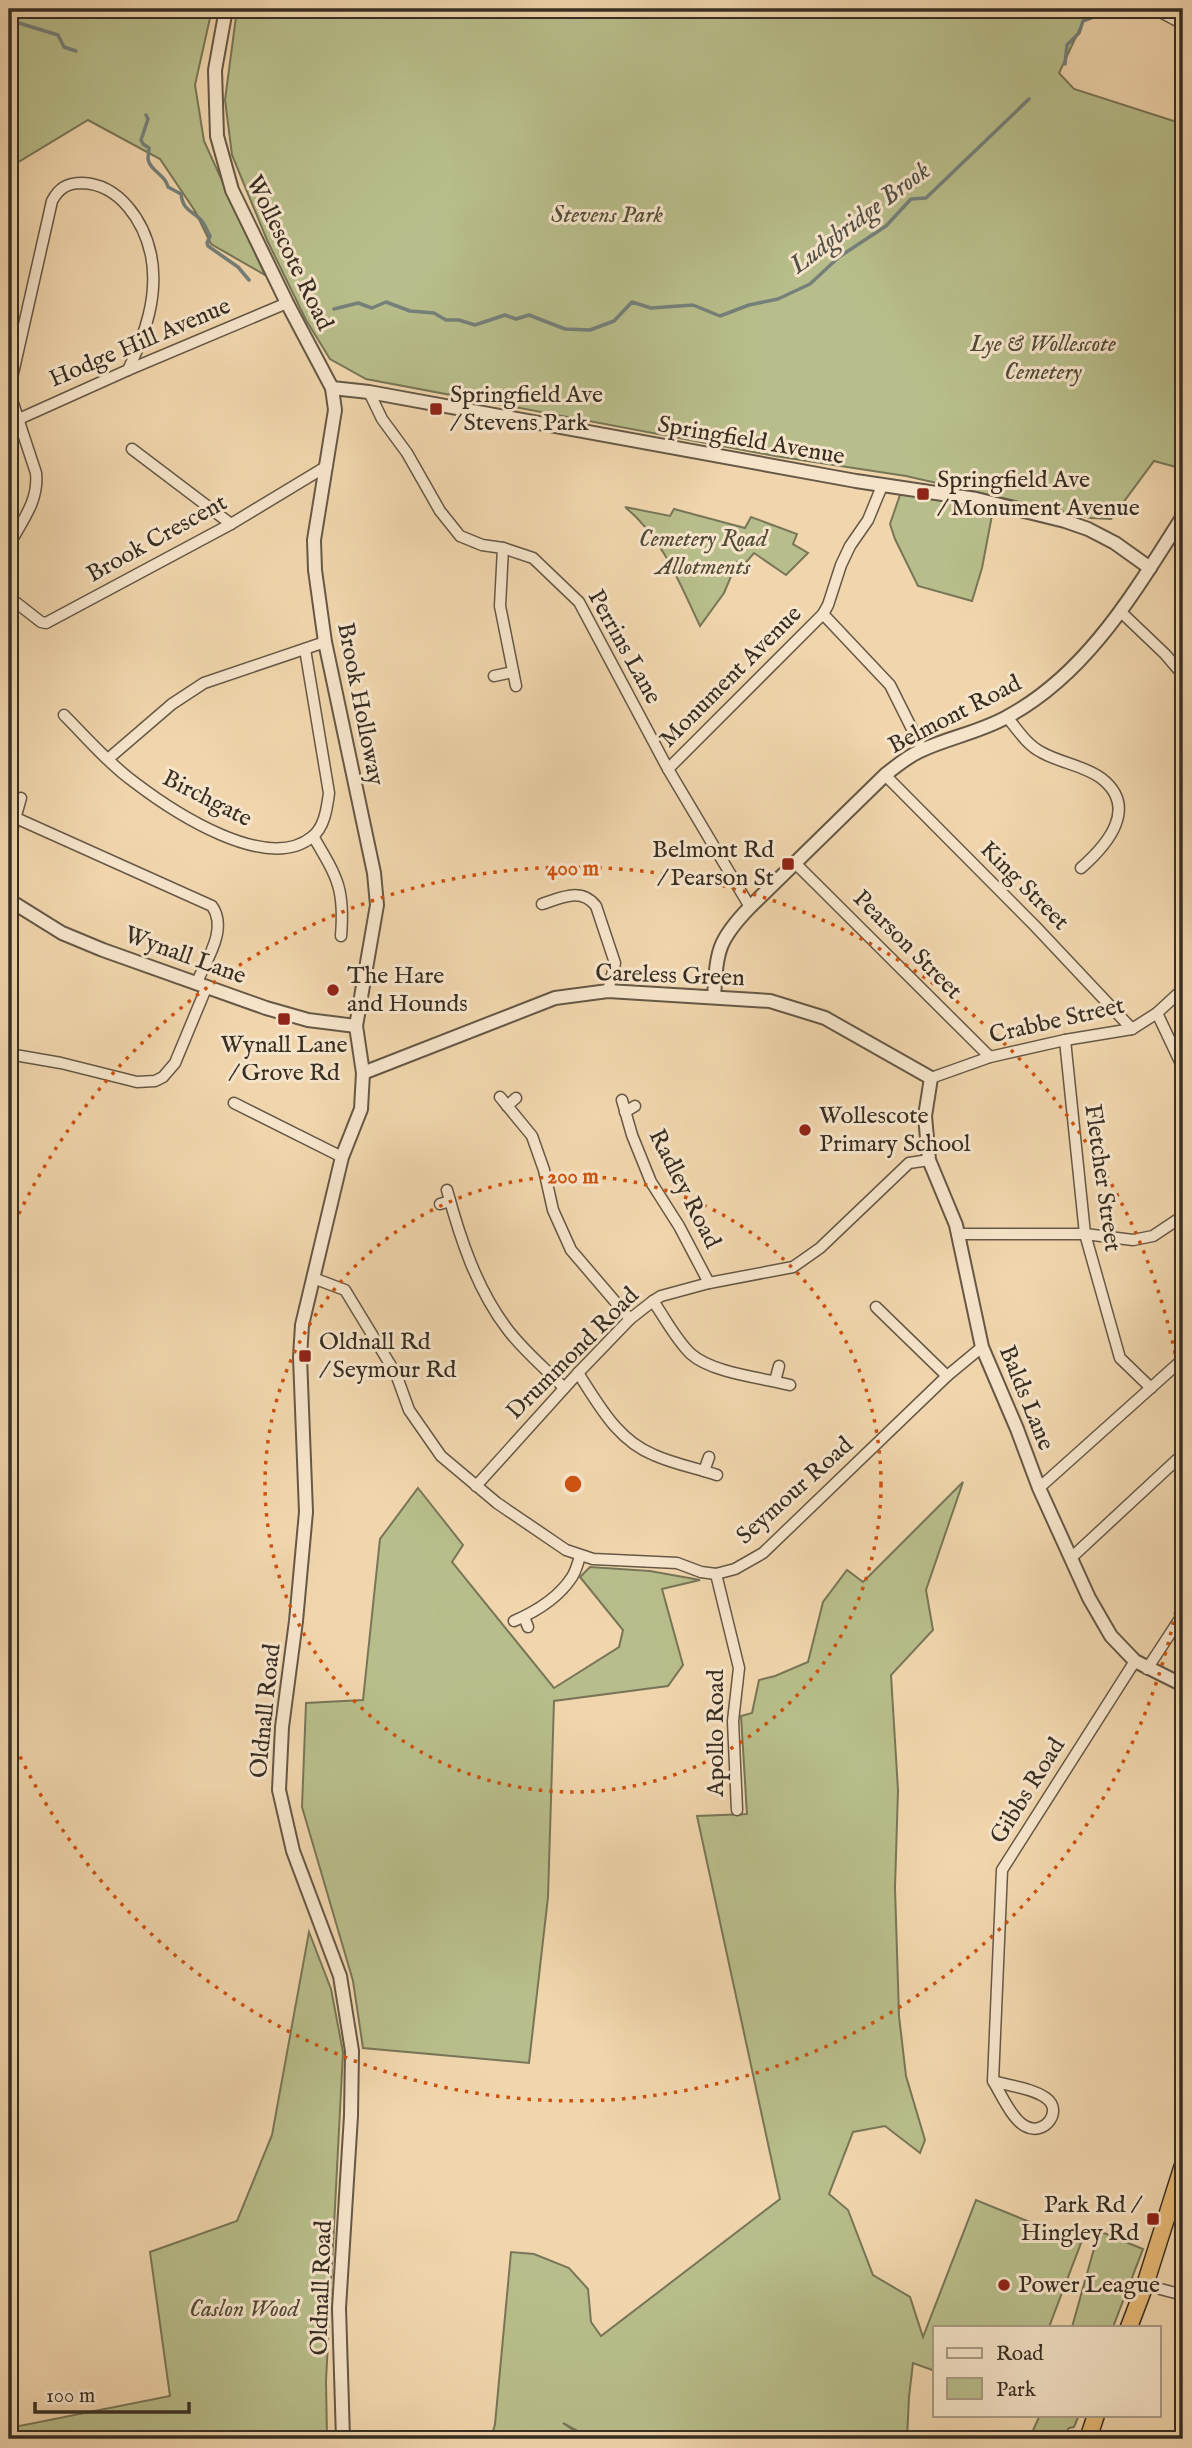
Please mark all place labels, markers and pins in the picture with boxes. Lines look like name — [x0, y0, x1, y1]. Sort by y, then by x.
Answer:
place label: Springfield Ave / Stevens Park — [450, 380, 603, 439]
marker: Springfield Ave / Stevens Park — [428, 401, 444, 417]
place label: Springfield Ave / Monument Avenue — [937, 465, 1140, 524]
marker: Springfield Ave / Monument Avenue — [915, 486, 931, 502]
place label: Belmont Rd / Pearson St — [652, 835, 774, 894]
marker: Belmont Rd / Pearson St — [780, 856, 796, 872]
place label: The Hare and Hounds — [347, 961, 468, 1020]
marker: The Hare and Hounds — [325, 982, 341, 998]
marker: Wynall Lane / Grove Rd — [276, 1011, 292, 1027]
place label: Wynall Lane / Grove Rd — [220, 1030, 348, 1089]
place label: Wollescote Primary School — [819, 1101, 971, 1160]
marker: Wollescote Primary School — [797, 1122, 813, 1138]
place label: Oldnall Rd / Seymour Rd — [319, 1327, 456, 1386]
marker: Oldnall Rd / Seymour Rd — [297, 1348, 313, 1364]
centre of rings — [561, 1472, 585, 1496]
place label: Park Rd / Hingley Rd — [1021, 2190, 1143, 2249]
marker: Park Rd / Hingley Rd — [1145, 2211, 1161, 2227]
place label: Power League — [1018, 2270, 1160, 2301]
marker: Power League — [996, 2277, 1012, 2293]

